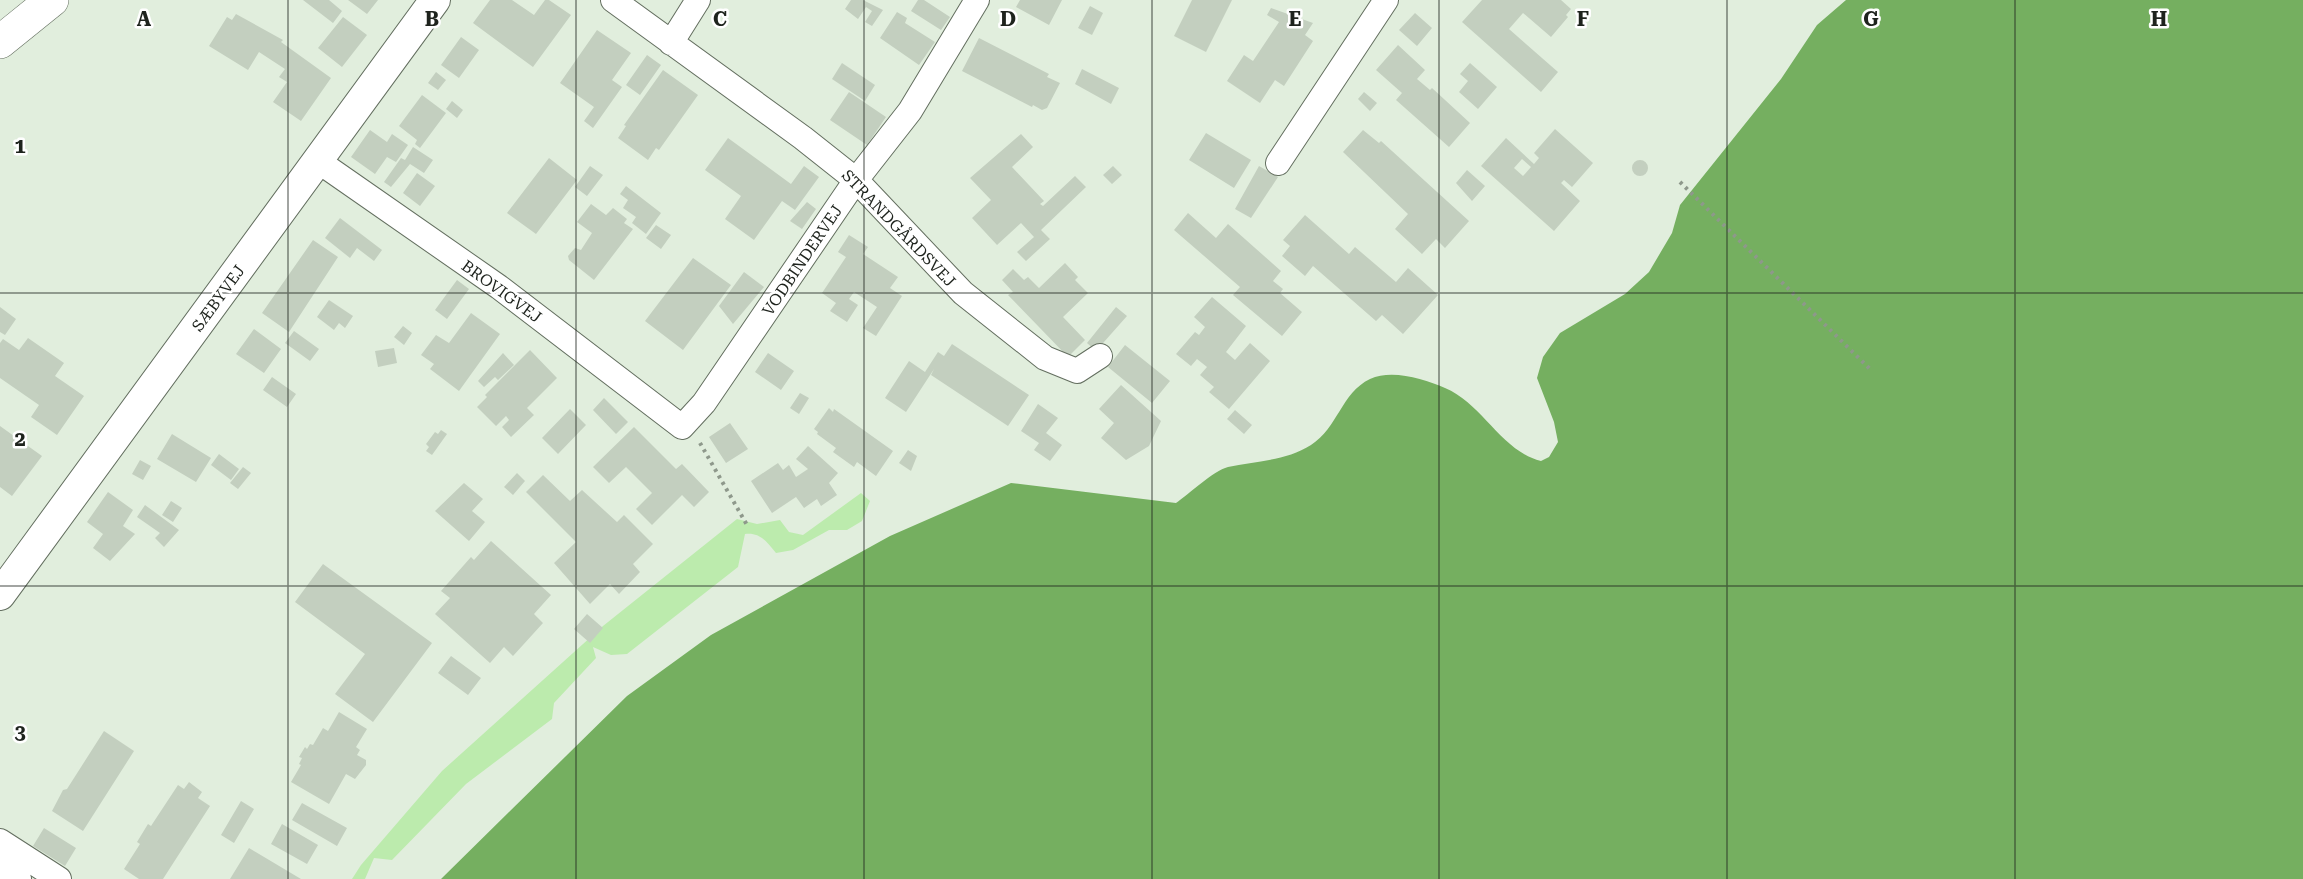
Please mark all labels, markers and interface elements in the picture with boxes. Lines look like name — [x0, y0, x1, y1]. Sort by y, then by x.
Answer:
text: A — [137, 7, 152, 31]
text: B — [425, 7, 439, 31]
text: C — [713, 7, 727, 31]
text: D — [1000, 7, 1016, 31]
text: E — [1289, 7, 1302, 31]
text: F — [1577, 7, 1589, 31]
text: G — [1863, 7, 1879, 31]
text: H — [2151, 7, 2167, 31]
text: 1 — [14, 134, 26, 158]
street label: STRANDGÅRDSVEJ — [838, 166, 959, 291]
street label: VODBINDERVEJ — [758, 201, 846, 319]
street label: BROVIGVEJ — [458, 256, 545, 327]
street label: SÆBYVEJ — [188, 261, 249, 335]
text: 2 — [14, 427, 26, 451]
text: 3 — [14, 720, 26, 744]

